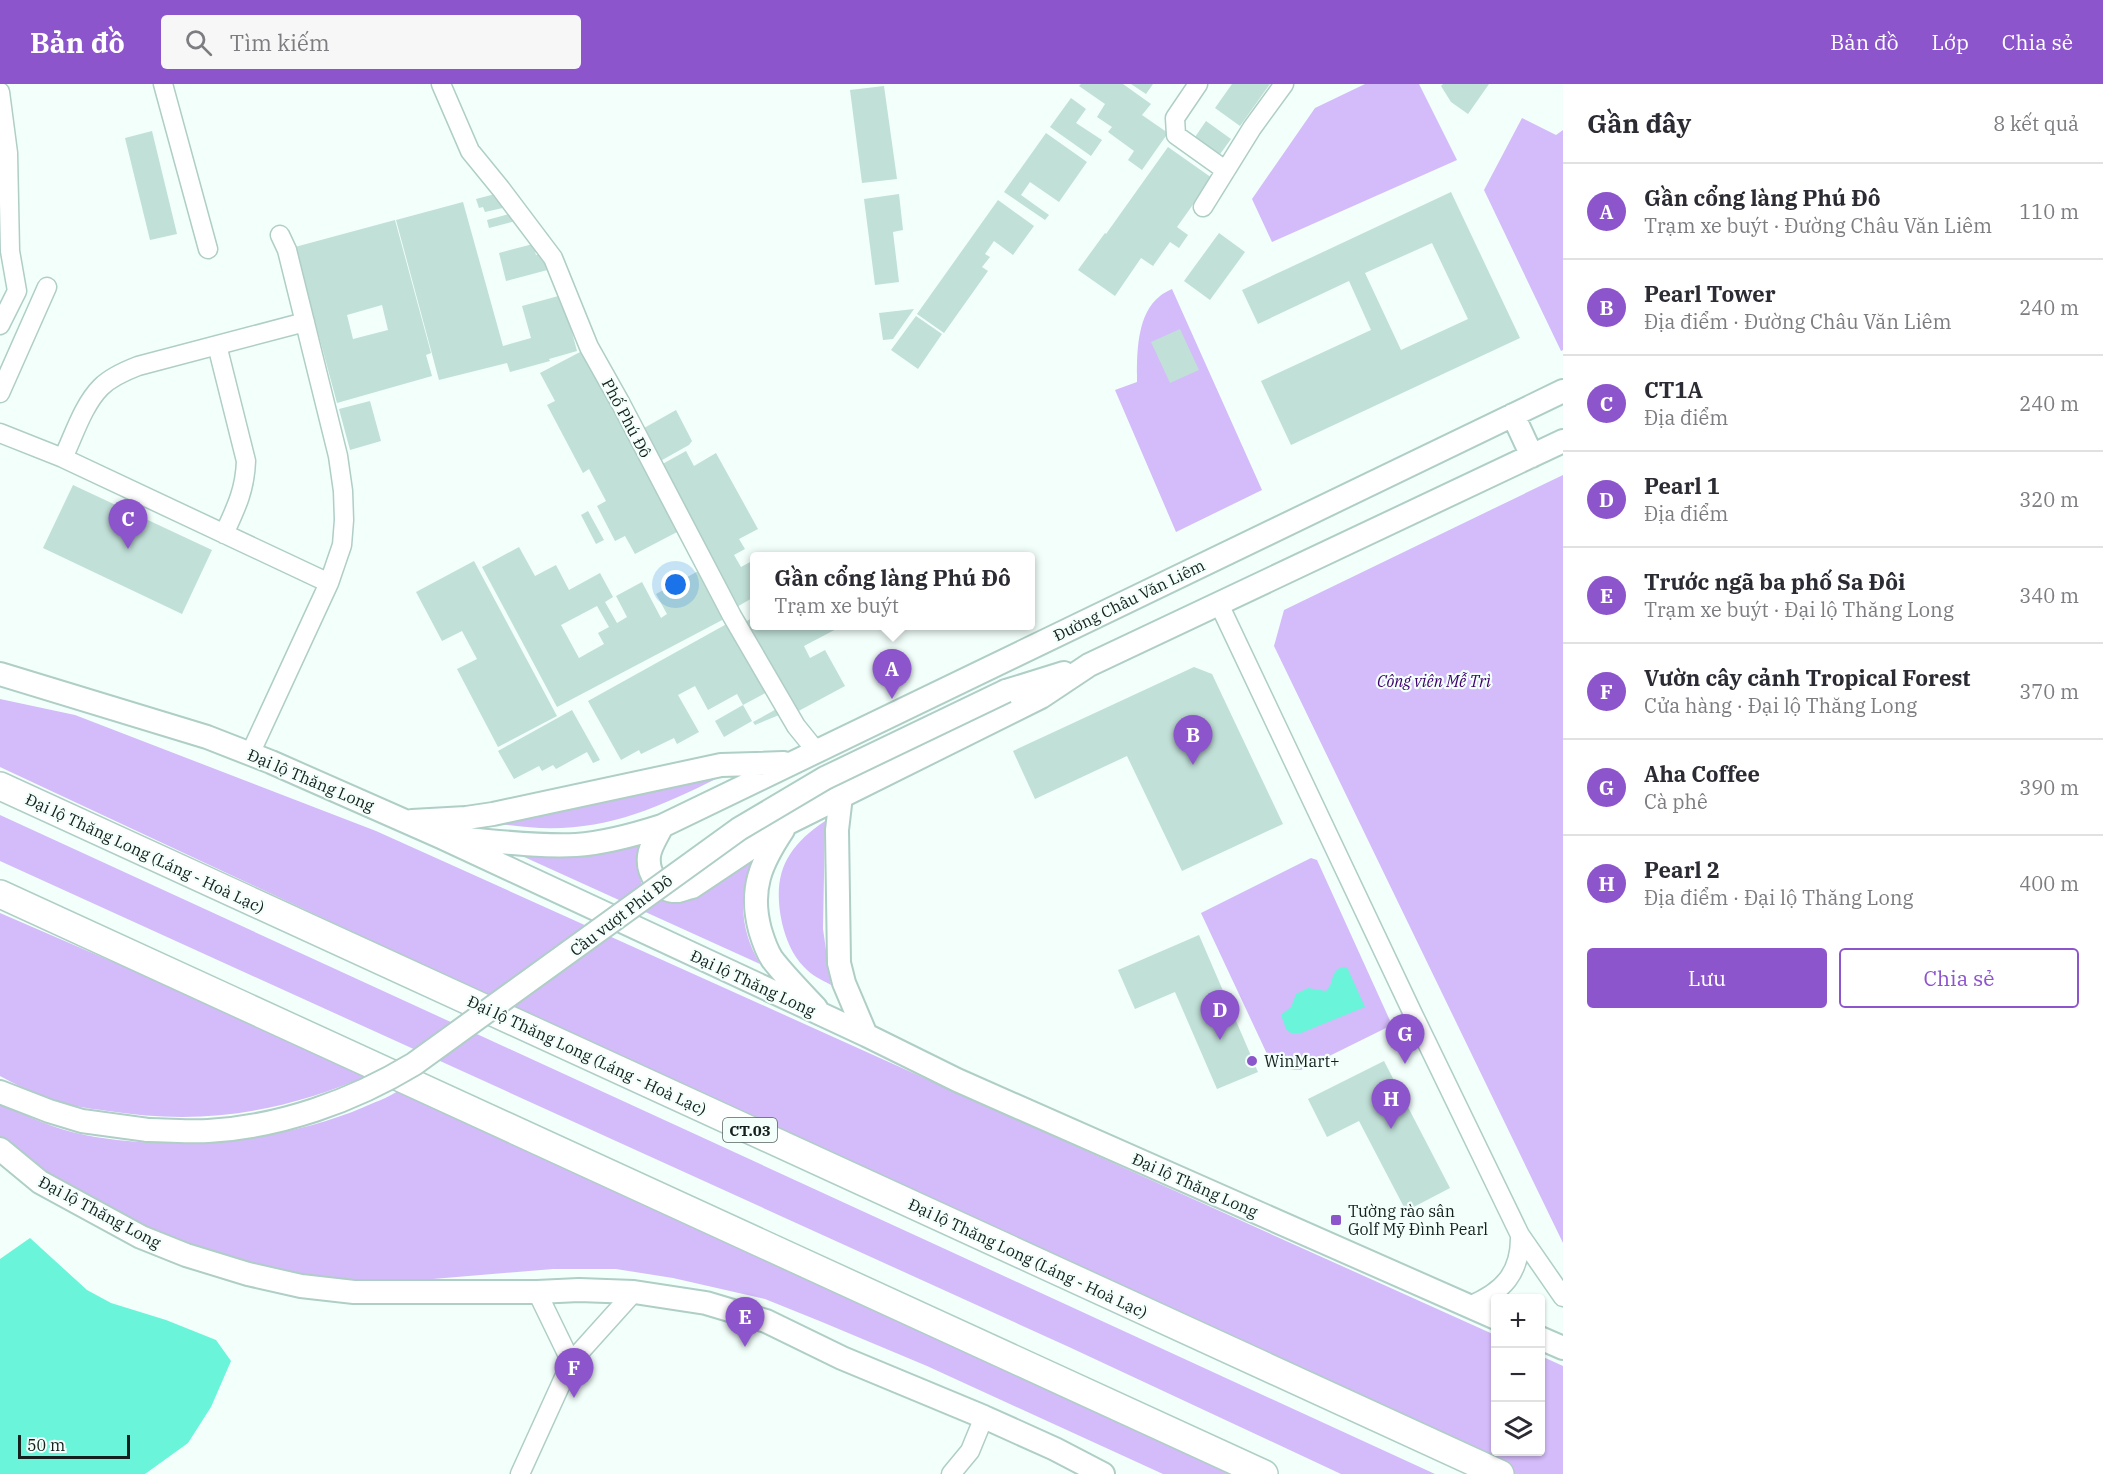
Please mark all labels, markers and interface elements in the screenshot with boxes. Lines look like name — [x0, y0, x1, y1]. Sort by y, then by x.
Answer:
search box — [161, 15, 581, 69]
text: Bản đồ — [30, 24, 125, 61]
icon: search — [182, 26, 215, 59]
text: Tìm kiếm — [230, 28, 330, 57]
text: Bản đồ — [1830, 28, 1899, 56]
text: Lớp — [1932, 28, 1969, 56]
text: Chia sẻ — [2002, 28, 2073, 56]
text: Gần đây — [1587, 106, 1691, 140]
text: 8 kết quả — [1993, 110, 2079, 137]
text: Gần cổng làng Phú Đô — [1644, 183, 1881, 212]
text: A — [1600, 198, 1613, 225]
text: 110 m — [2019, 198, 2079, 225]
text: Trạm xe buýt · Đường Châu Văn Liêm — [1644, 212, 1992, 239]
text: Pearl Tower — [1644, 279, 1776, 308]
text: B — [1599, 294, 1614, 321]
text: 240 m — [2019, 294, 2079, 321]
text: Địa điểm · Đường Châu Văn Liêm — [1644, 308, 1952, 335]
street label: Phố Phú Đô — [598, 375, 656, 461]
text: CT1A — [1644, 375, 1703, 404]
text: C — [1600, 390, 1613, 417]
text: 240 m — [2019, 390, 2079, 417]
text: Địa điểm — [1644, 404, 1728, 431]
text: Pearl 1 — [1644, 471, 1720, 500]
text: D — [1599, 486, 1614, 513]
text: 320 m — [2019, 486, 2079, 513]
pin: C — [108, 500, 148, 549]
text: Địa điểm — [1644, 500, 1728, 527]
popup — [750, 552, 1035, 630]
street label: Đường Châu Văn Liêm — [1050, 555, 1208, 645]
text: Gần cổng làng Phú Đô — [774, 563, 1011, 592]
text: Trước ngã ba phố Sa Đôi — [1644, 567, 1905, 596]
your location — [661, 570, 690, 599]
text: E — [1600, 582, 1613, 609]
text: 340 m — [2019, 582, 2079, 609]
text: Trạm xe buýt — [774, 592, 899, 619]
text: Trạm xe buýt · Đại lộ Thăng Long — [1644, 596, 1954, 623]
pin: A — [872, 650, 912, 699]
text: Vườn cây cảnh Tropical Forest — [1644, 663, 1971, 692]
park label: Công viên Mễ Trì — [1377, 671, 1491, 691]
text: F — [1600, 678, 1613, 705]
text: 370 m — [2019, 678, 2079, 705]
text: Cửa hàng · Đại lộ Thăng Long — [1644, 692, 1917, 719]
pin: B — [1174, 716, 1212, 765]
street label: Đại lộ Thăng Long — [245, 744, 378, 816]
text: Aha Coffee — [1644, 759, 1760, 788]
text: G — [1599, 774, 1614, 801]
text: 390 m — [2019, 774, 2079, 801]
text: Cà phê — [1644, 788, 1708, 815]
street label: Đại lộ Thăng Long (Láng - Hoà Lạc) — [22, 789, 268, 917]
text: Pearl 2 — [1644, 855, 1720, 884]
street label: Cầu vượt Phú Đô — [566, 870, 676, 960]
text: H — [1598, 870, 1615, 897]
text: 400 m — [2019, 870, 2079, 897]
text: Địa điểm · Đại lộ Thăng Long — [1644, 884, 1913, 911]
street label: Đại lộ Thăng Long — [687, 945, 819, 1021]
button: Lưu — [1587, 948, 1827, 1008]
button: Chia sẻ — [1839, 948, 2079, 1008]
pin: D — [1200, 990, 1240, 1040]
street label: Đại lộ Thăng Long (Láng - Hoà Lạc) — [464, 991, 710, 1119]
pin: G — [1386, 1014, 1424, 1064]
place label: WinMart+ — [1264, 1051, 1340, 1071]
marker: WinMart+ — [1245, 1054, 1259, 1068]
pin: H — [1372, 1080, 1410, 1129]
road number: CT.03 — [723, 1118, 777, 1142]
street label: Đại lộ Thăng Long — [1129, 1148, 1261, 1222]
street label: Đại lộ Thăng Long — [35, 1171, 165, 1253]
street label: Đại lộ Thăng Long (Láng - Hoà Lạc) — [905, 1194, 1151, 1322]
place label: Tường rào sân Golf Mỹ Đình Pearl — [1348, 1201, 1488, 1239]
marker: Tường rào sân Golf Mỹ Đình Pearl — [1329, 1213, 1343, 1227]
map controls — [1491, 1294, 1545, 1456]
button: + — [1491, 1294, 1545, 1348]
pin: E — [726, 1298, 764, 1347]
pin: F — [554, 1348, 594, 1398]
button: − — [1491, 1348, 1545, 1402]
button: layers — [1491, 1402, 1545, 1456]
scale bar — [18, 1432, 130, 1460]
text: 50 m — [27, 1435, 65, 1455]

